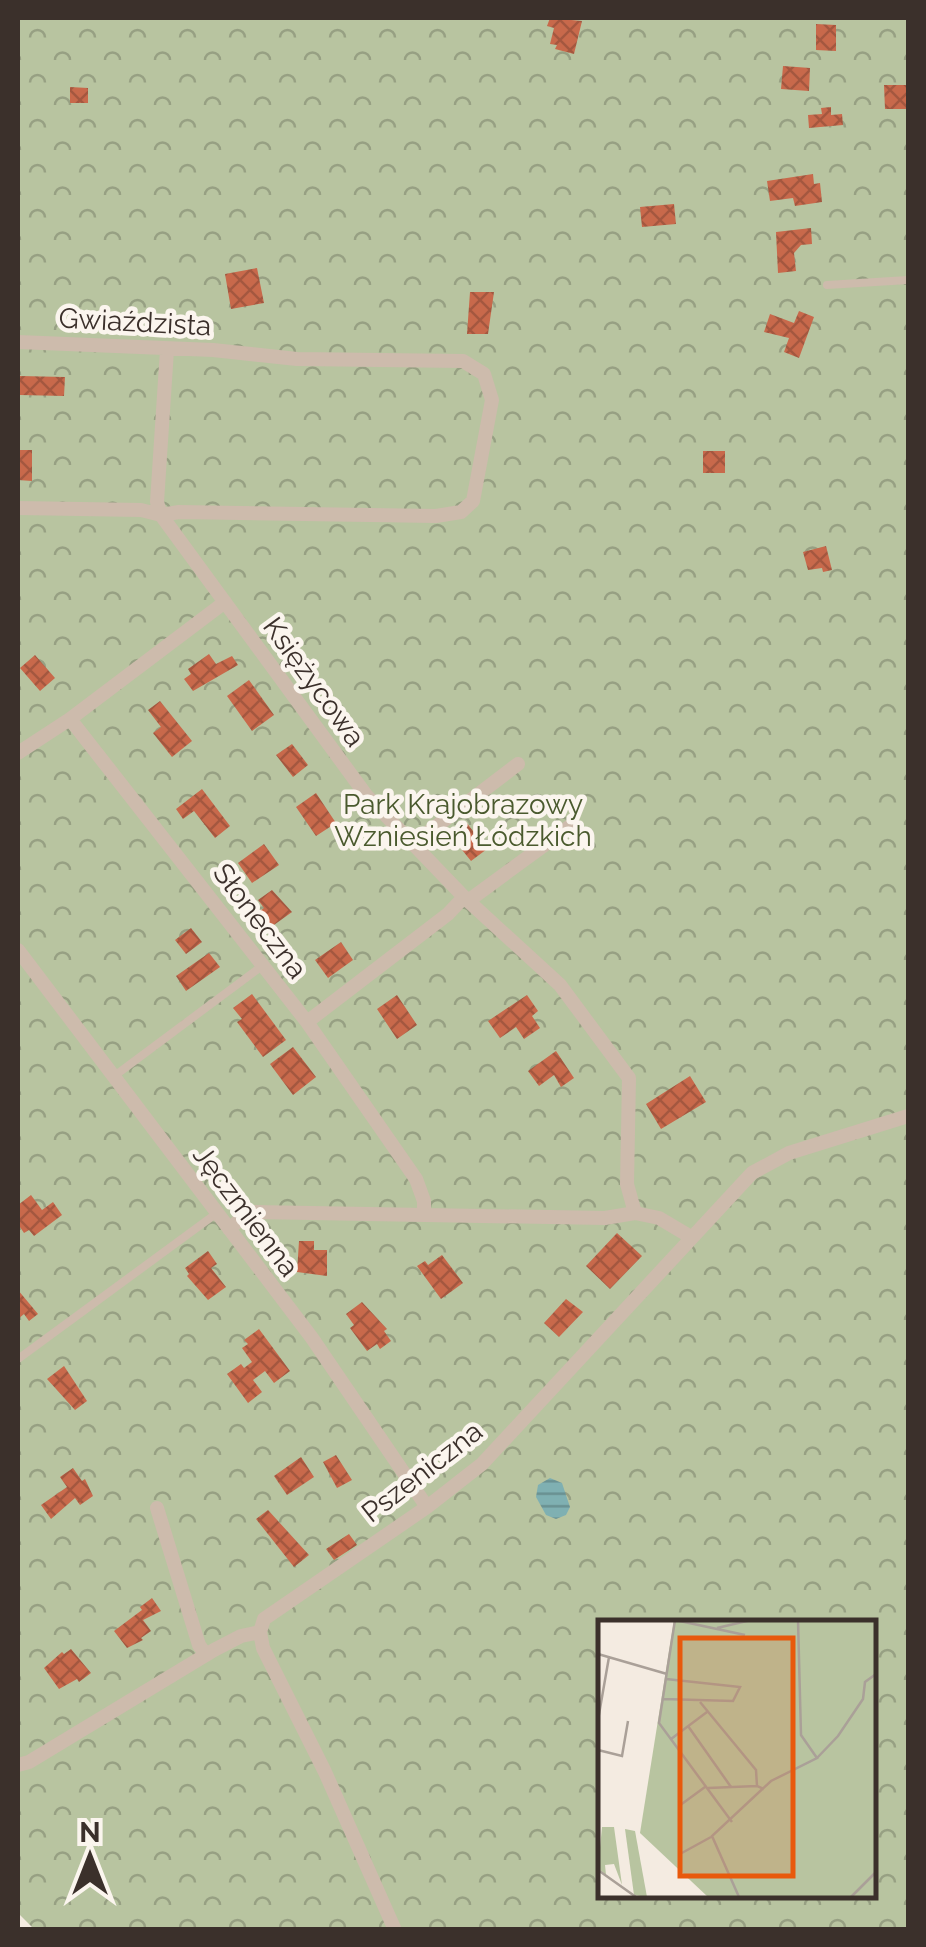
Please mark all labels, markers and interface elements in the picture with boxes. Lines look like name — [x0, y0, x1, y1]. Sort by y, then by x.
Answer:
street label: Gwiaździsta — [58, 302, 212, 342]
street label: Księżycowa — [256, 611, 372, 753]
park label: Park Krajobrazowy Wzniesień Łódzkich — [334, 788, 592, 853]
street label: Słoneczna — [206, 857, 314, 985]
street label: Jęczmienna — [186, 1139, 306, 1283]
street label: Pszeniczna — [355, 1415, 489, 1529]
inset map — [598, 1620, 876, 1897]
north arrow — [40, 1807, 140, 1907]
text: N — [79, 1816, 101, 1849]

